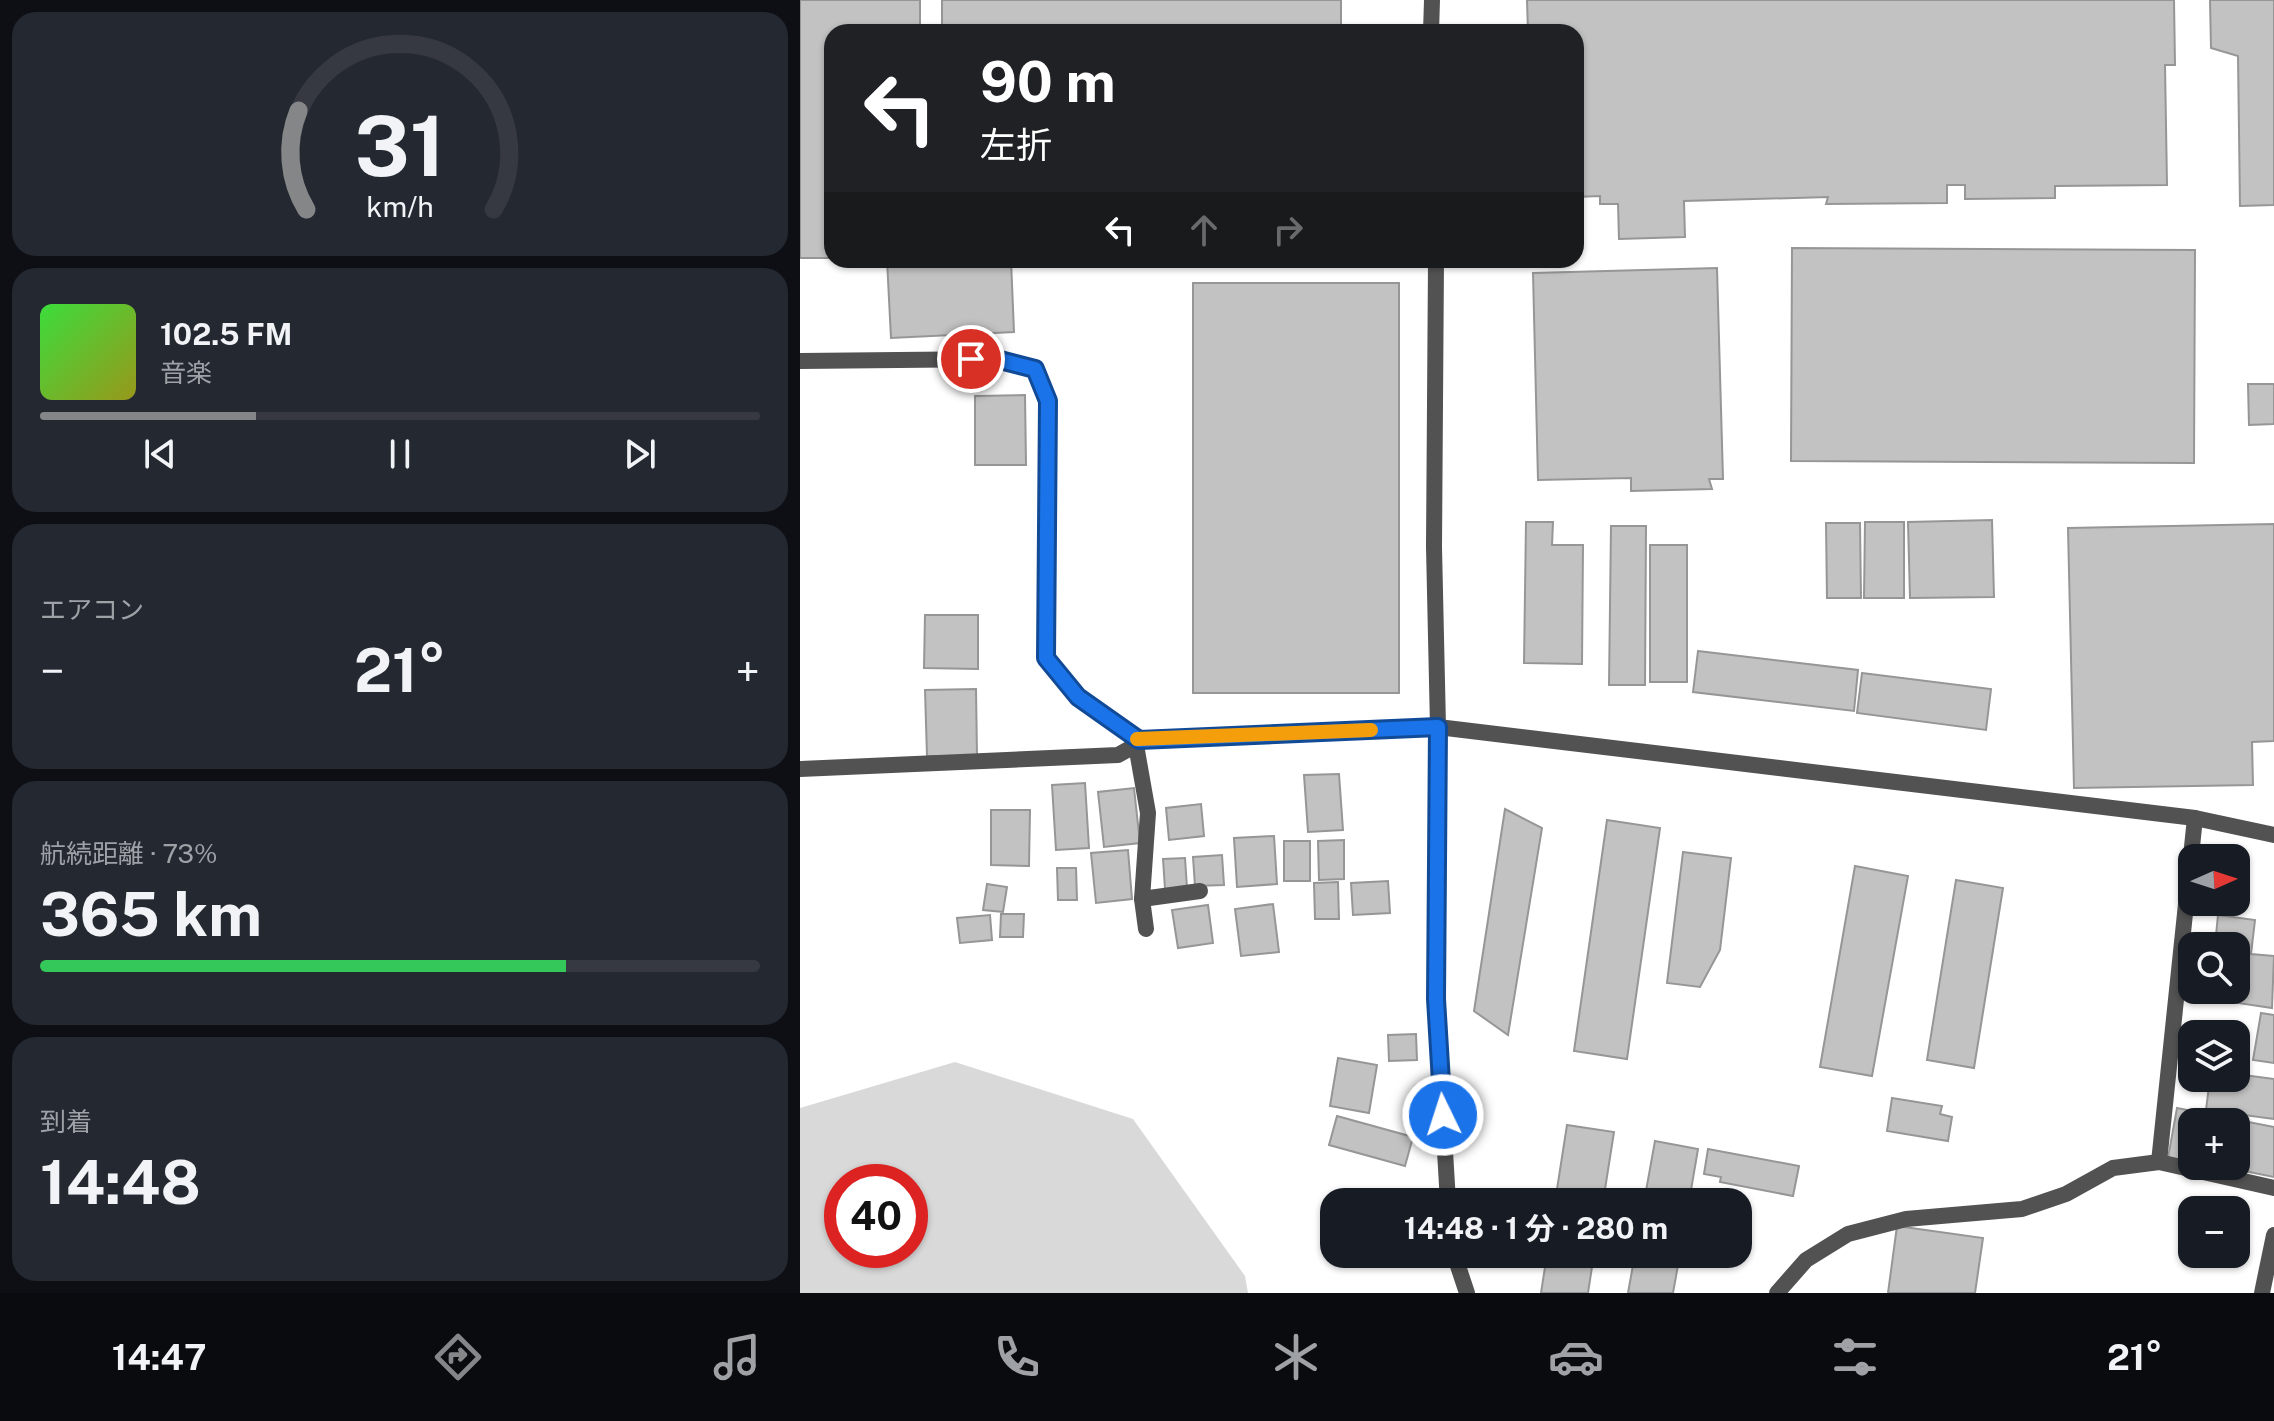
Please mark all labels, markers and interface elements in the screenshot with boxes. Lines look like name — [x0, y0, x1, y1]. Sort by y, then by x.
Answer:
text: 90 m — [980, 49, 1116, 115]
icon: left — [848, 56, 952, 160]
text: 31 — [355, 97, 445, 195]
text: 左折 — [980, 124, 1052, 166]
text: km/h — [366, 190, 434, 223]
icon: left — [1098, 208, 1142, 252]
icon: ahead — [1182, 208, 1226, 252]
icon: right — [1266, 208, 1310, 252]
text: 102.5 FM — [160, 316, 292, 352]
pin — [937, 325, 1005, 393]
icon: arrive — [949, 337, 993, 381]
text: 音楽 — [160, 357, 212, 388]
icon: previous — [138, 432, 182, 476]
icon: pause — [378, 432, 422, 476]
icon: next — [618, 432, 662, 476]
text: エアコン — [40, 594, 144, 625]
text: 21° — [354, 635, 446, 706]
text: − — [40, 645, 64, 697]
text: + — [736, 645, 760, 697]
text: 航続距離 · 73% — [40, 838, 217, 869]
north arrow — [2178, 844, 2250, 916]
map controls — [2178, 844, 2250, 1268]
text: 365 km — [40, 879, 262, 950]
button: search — [2178, 932, 2250, 1004]
button: layers — [2178, 1020, 2250, 1092]
position arrow — [1401, 1073, 1485, 1157]
text: 到着 — [40, 1106, 92, 1137]
button: + — [2178, 1108, 2250, 1180]
text: 14:48 — [40, 1147, 201, 1218]
speed limit sign: 40 — [824, 1164, 928, 1268]
button: − — [2178, 1196, 2250, 1268]
text: 14:48 · 1 分 · 280 m — [1404, 1210, 1668, 1246]
icon: directions — [430, 1329, 486, 1385]
icon: music — [709, 1329, 765, 1385]
icon: phone — [989, 1329, 1045, 1385]
icon: climate — [1268, 1329, 1324, 1385]
icon: car — [1548, 1329, 1604, 1385]
icon: filters — [1827, 1329, 1883, 1385]
text: 14:47 — [112, 1336, 207, 1378]
text: 21° — [2107, 1336, 2162, 1378]

